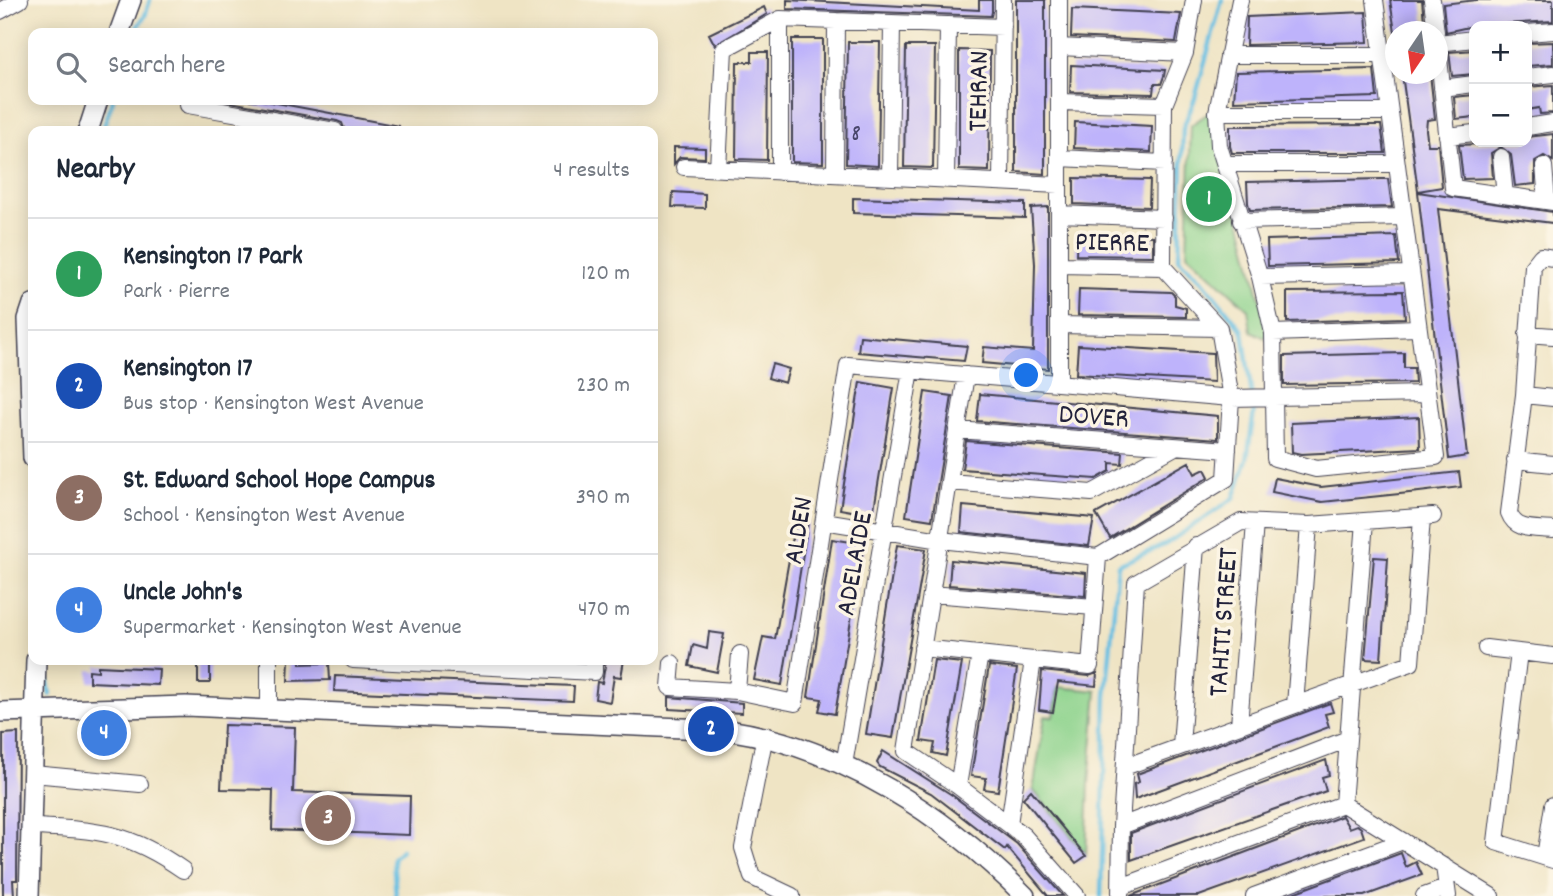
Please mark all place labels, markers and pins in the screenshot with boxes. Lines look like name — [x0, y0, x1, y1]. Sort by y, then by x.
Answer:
pin: 1 — [1186, 173, 1232, 225]
pin: 2 — [688, 703, 734, 755]
pin: 4 — [81, 707, 127, 759]
pin: 3 — [305, 792, 351, 844]

